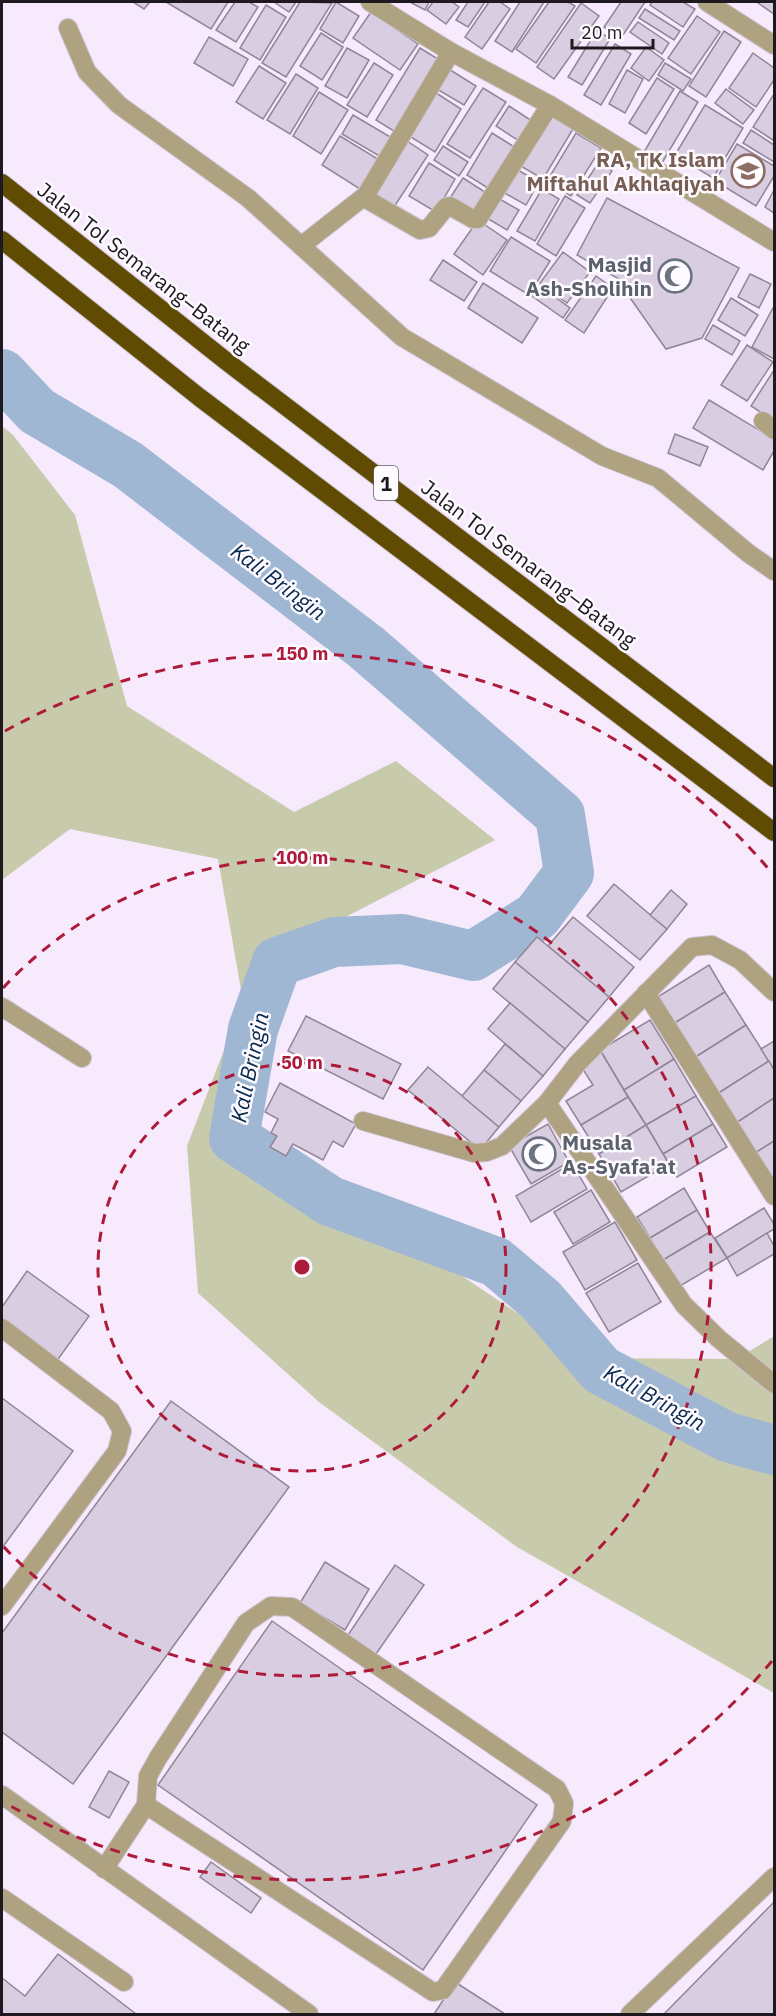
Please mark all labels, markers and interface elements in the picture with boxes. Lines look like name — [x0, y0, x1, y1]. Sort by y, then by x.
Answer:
scale bar — [572, 12, 653, 50]
text: 20 m — [581, 21, 623, 44]
place label: RA, TK Islam Miftahul Akhlaqiyah — [526, 145, 725, 197]
school or university icon: RA, TK Islam Miftahul Akhlaqiyah — [730, 153, 766, 189]
street label: Jalan Tol Semarang–Batang — [32, 175, 256, 359]
place label: Masjid Ash-Sholihin — [526, 250, 652, 302]
mosque icon: Masjid Ash-Sholihin — [657, 258, 693, 294]
road number: 1 — [374, 466, 398, 500]
street label: Jalan Tol Semarang–Batang — [416, 473, 642, 653]
water label: Kali Bringin — [226, 536, 332, 626]
text: 150 m — [276, 642, 328, 665]
text: 100 m — [276, 846, 328, 869]
water label: Kali Bringin — [223, 1009, 275, 1125]
text: 50 m — [281, 1051, 323, 1074]
place label: Musala As-Syafa'at — [562, 1128, 676, 1180]
mosque icon: Musala As-Syafa'at — [521, 1136, 557, 1172]
centre of rings — [292, 1257, 312, 1277]
water label: Kali Bringin — [599, 1357, 711, 1437]

